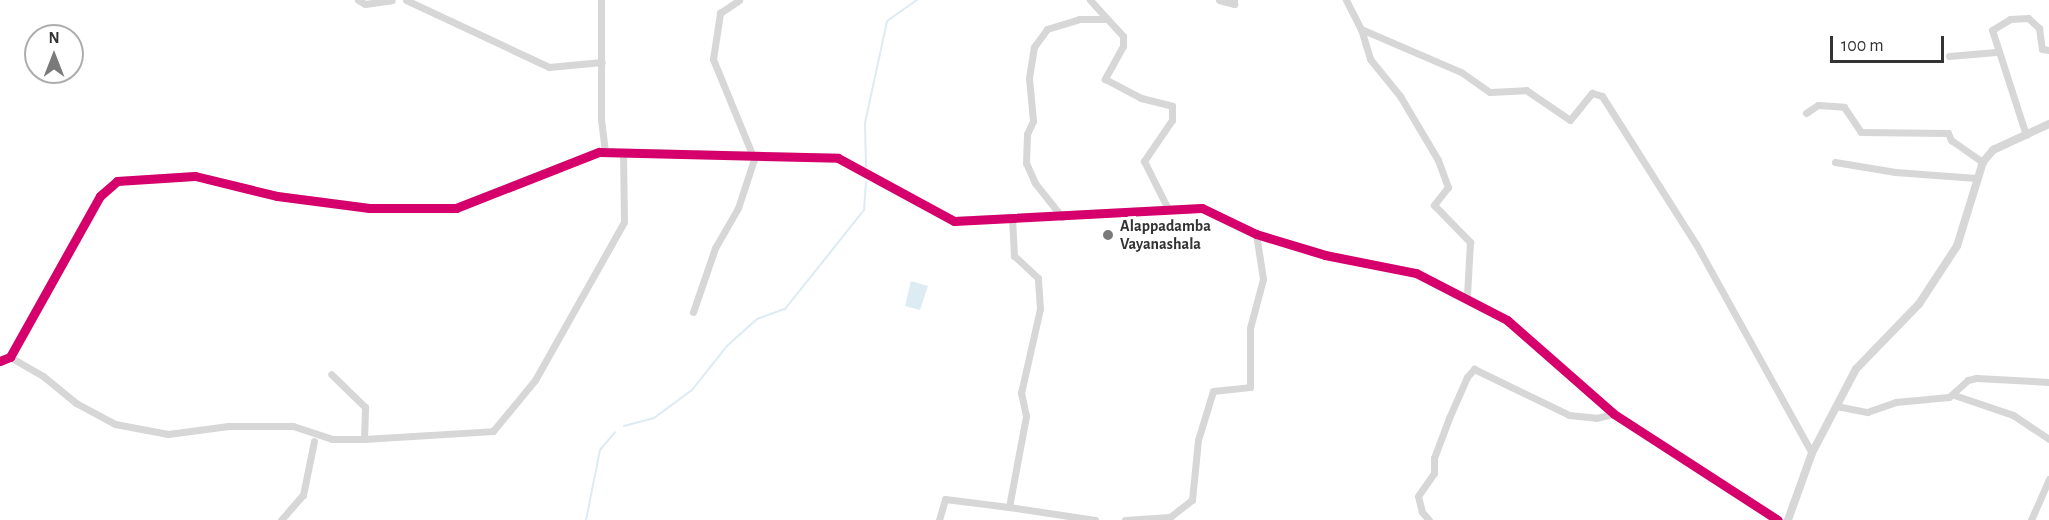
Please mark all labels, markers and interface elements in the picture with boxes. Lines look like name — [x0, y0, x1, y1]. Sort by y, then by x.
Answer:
north arrow — [24, 24, 84, 84]
scale bar — [1833, 24, 1947, 62]
text: N — [48, 30, 60, 46]
text: 100 m — [1841, 37, 1884, 55]
place label: Alappadamba Vayanashala — [1120, 216, 1211, 254]
marker: Alappadamba Vayanashala — [1101, 228, 1115, 242]

